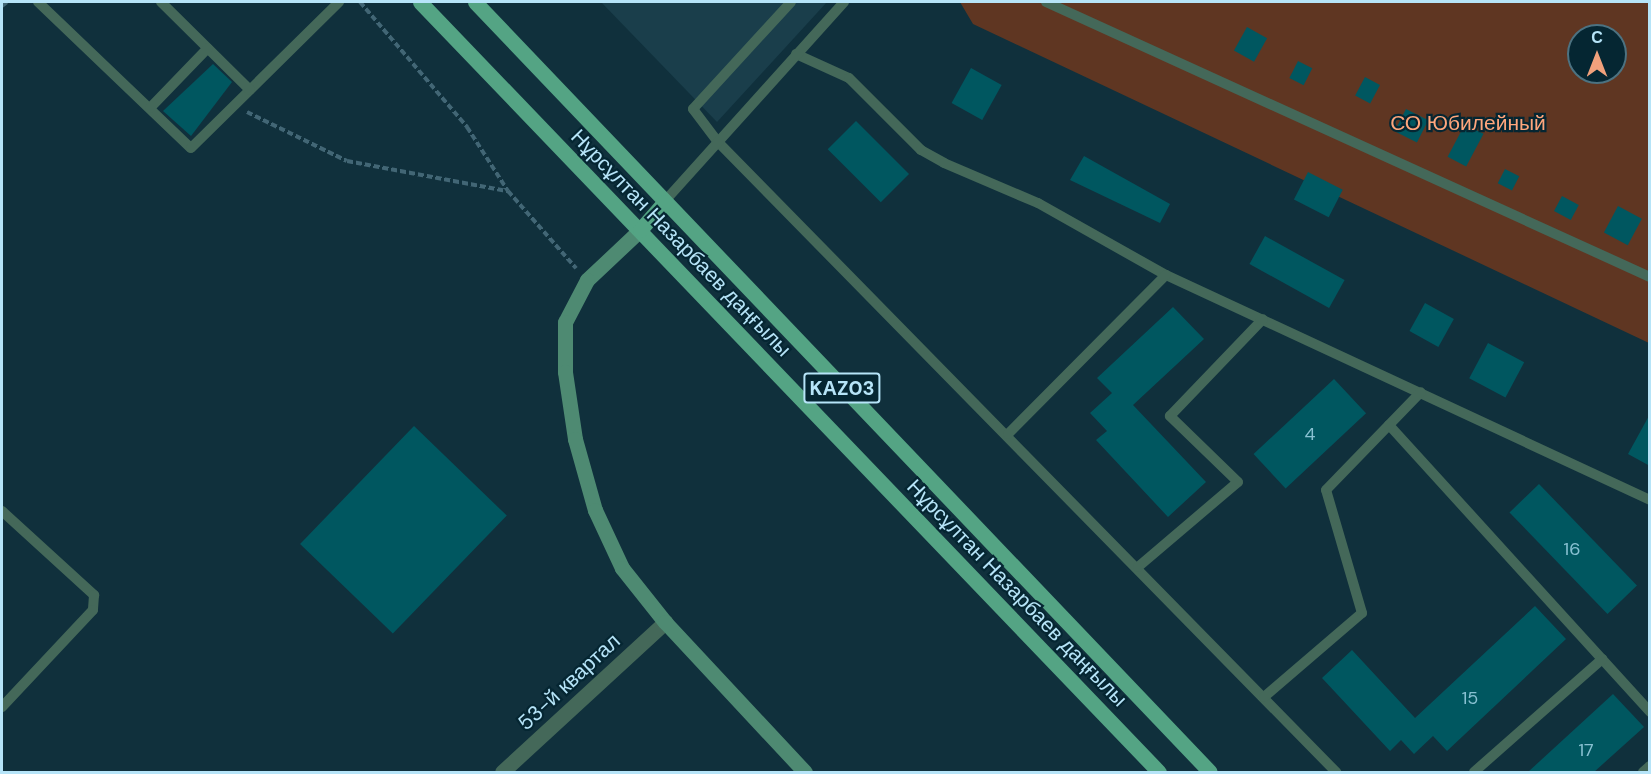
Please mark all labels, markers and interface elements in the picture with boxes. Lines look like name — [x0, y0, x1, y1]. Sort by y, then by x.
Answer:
north arrow — [1567, 24, 1627, 84]
text: С — [1591, 27, 1603, 48]
park label: СО Юбилейный — [1390, 110, 1546, 136]
street label: Нұрсұлтан Назарбаев даңғылы — [566, 124, 796, 362]
road number: KАZ03 — [803, 371, 881, 405]
house number: 4 — [1305, 423, 1315, 445]
street label: Нұрсұлтан Назарбаев даңғылы — [902, 474, 1132, 712]
house number: 16 — [1564, 538, 1580, 560]
street label: 53-й квартал — [513, 628, 625, 736]
house number: 15 — [1462, 687, 1478, 709]
house number: 17 — [1578, 739, 1594, 761]

